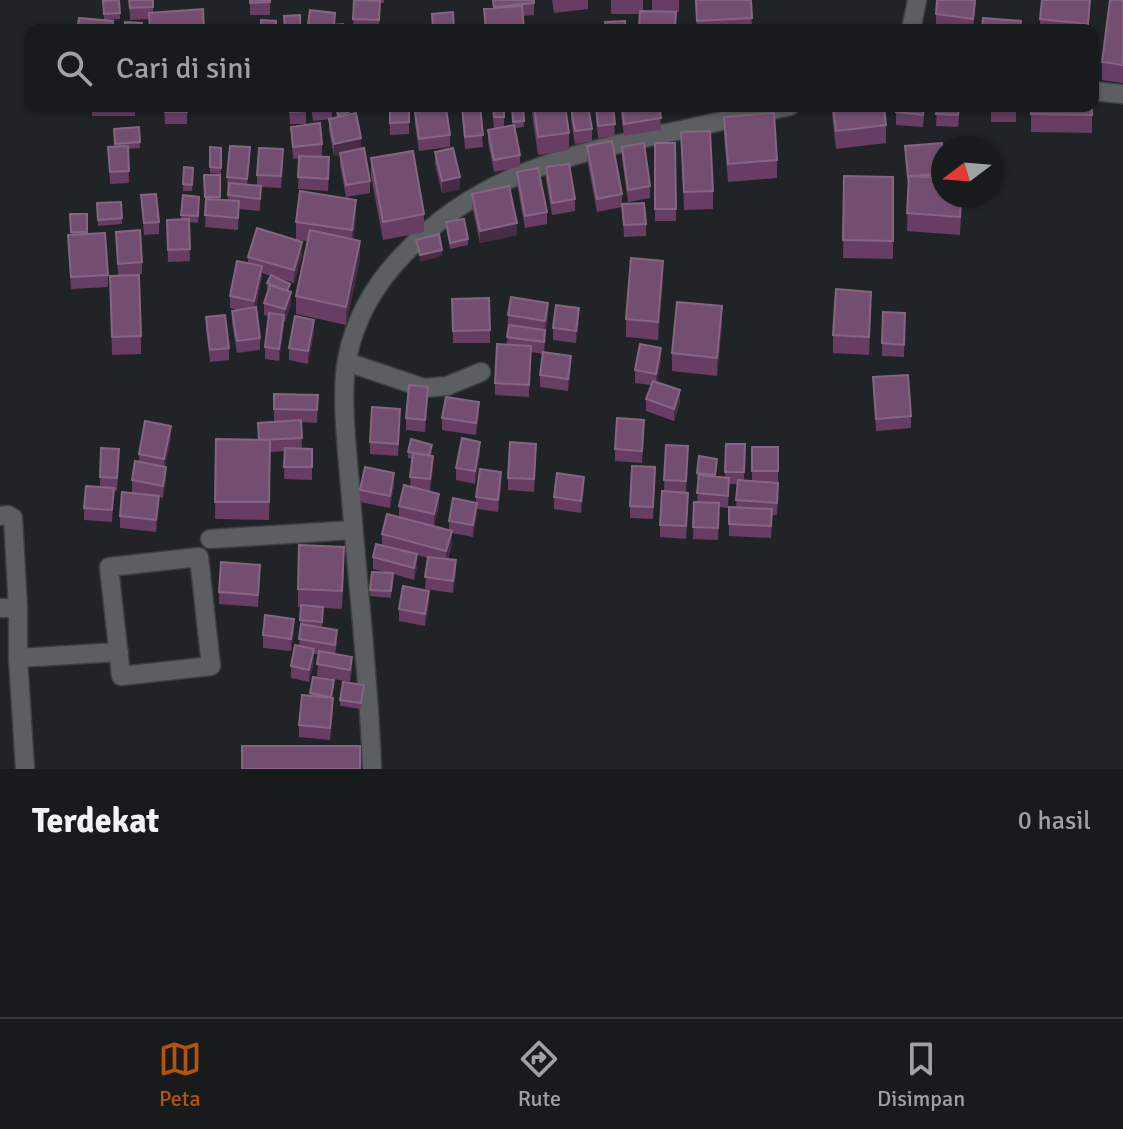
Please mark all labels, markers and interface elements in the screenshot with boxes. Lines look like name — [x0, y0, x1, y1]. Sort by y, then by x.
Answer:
search box — [24, 24, 1099, 112]
icon: search — [52, 46, 96, 90]
text: Cari di sini — [116, 50, 252, 87]
north arrow — [931, 136, 1003, 208]
text: Terdekat — [32, 800, 159, 842]
text: 0 hasil — [1018, 805, 1091, 837]
tab: Peta — [158, 1037, 202, 1112]
tab: Rute — [517, 1037, 561, 1112]
tab: Disimpan — [877, 1037, 965, 1112]

